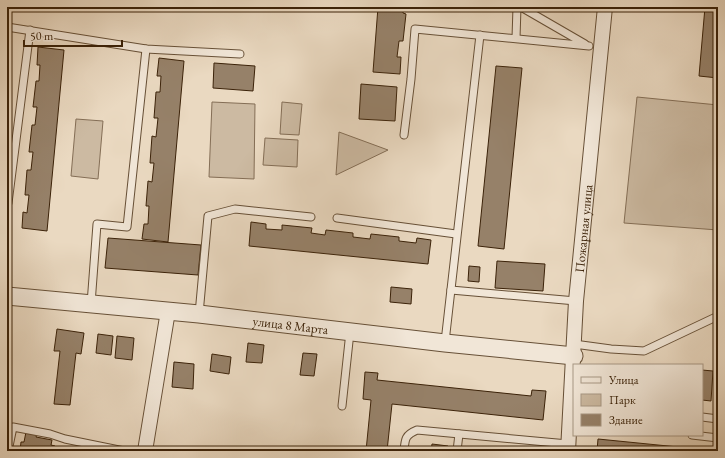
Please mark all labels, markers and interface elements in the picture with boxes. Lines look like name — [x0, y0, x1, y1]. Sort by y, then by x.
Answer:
scale bar — [24, 22, 122, 48]
text: 50 m — [30, 28, 54, 44]
street label: Пожарная улица — [571, 183, 597, 274]
street label: улица 8 Марта — [252, 312, 330, 338]
legend — [573, 364, 703, 436]
text: Улица — [608, 372, 639, 388]
text: Парк — [609, 392, 636, 408]
text: Здание — [609, 412, 643, 428]

